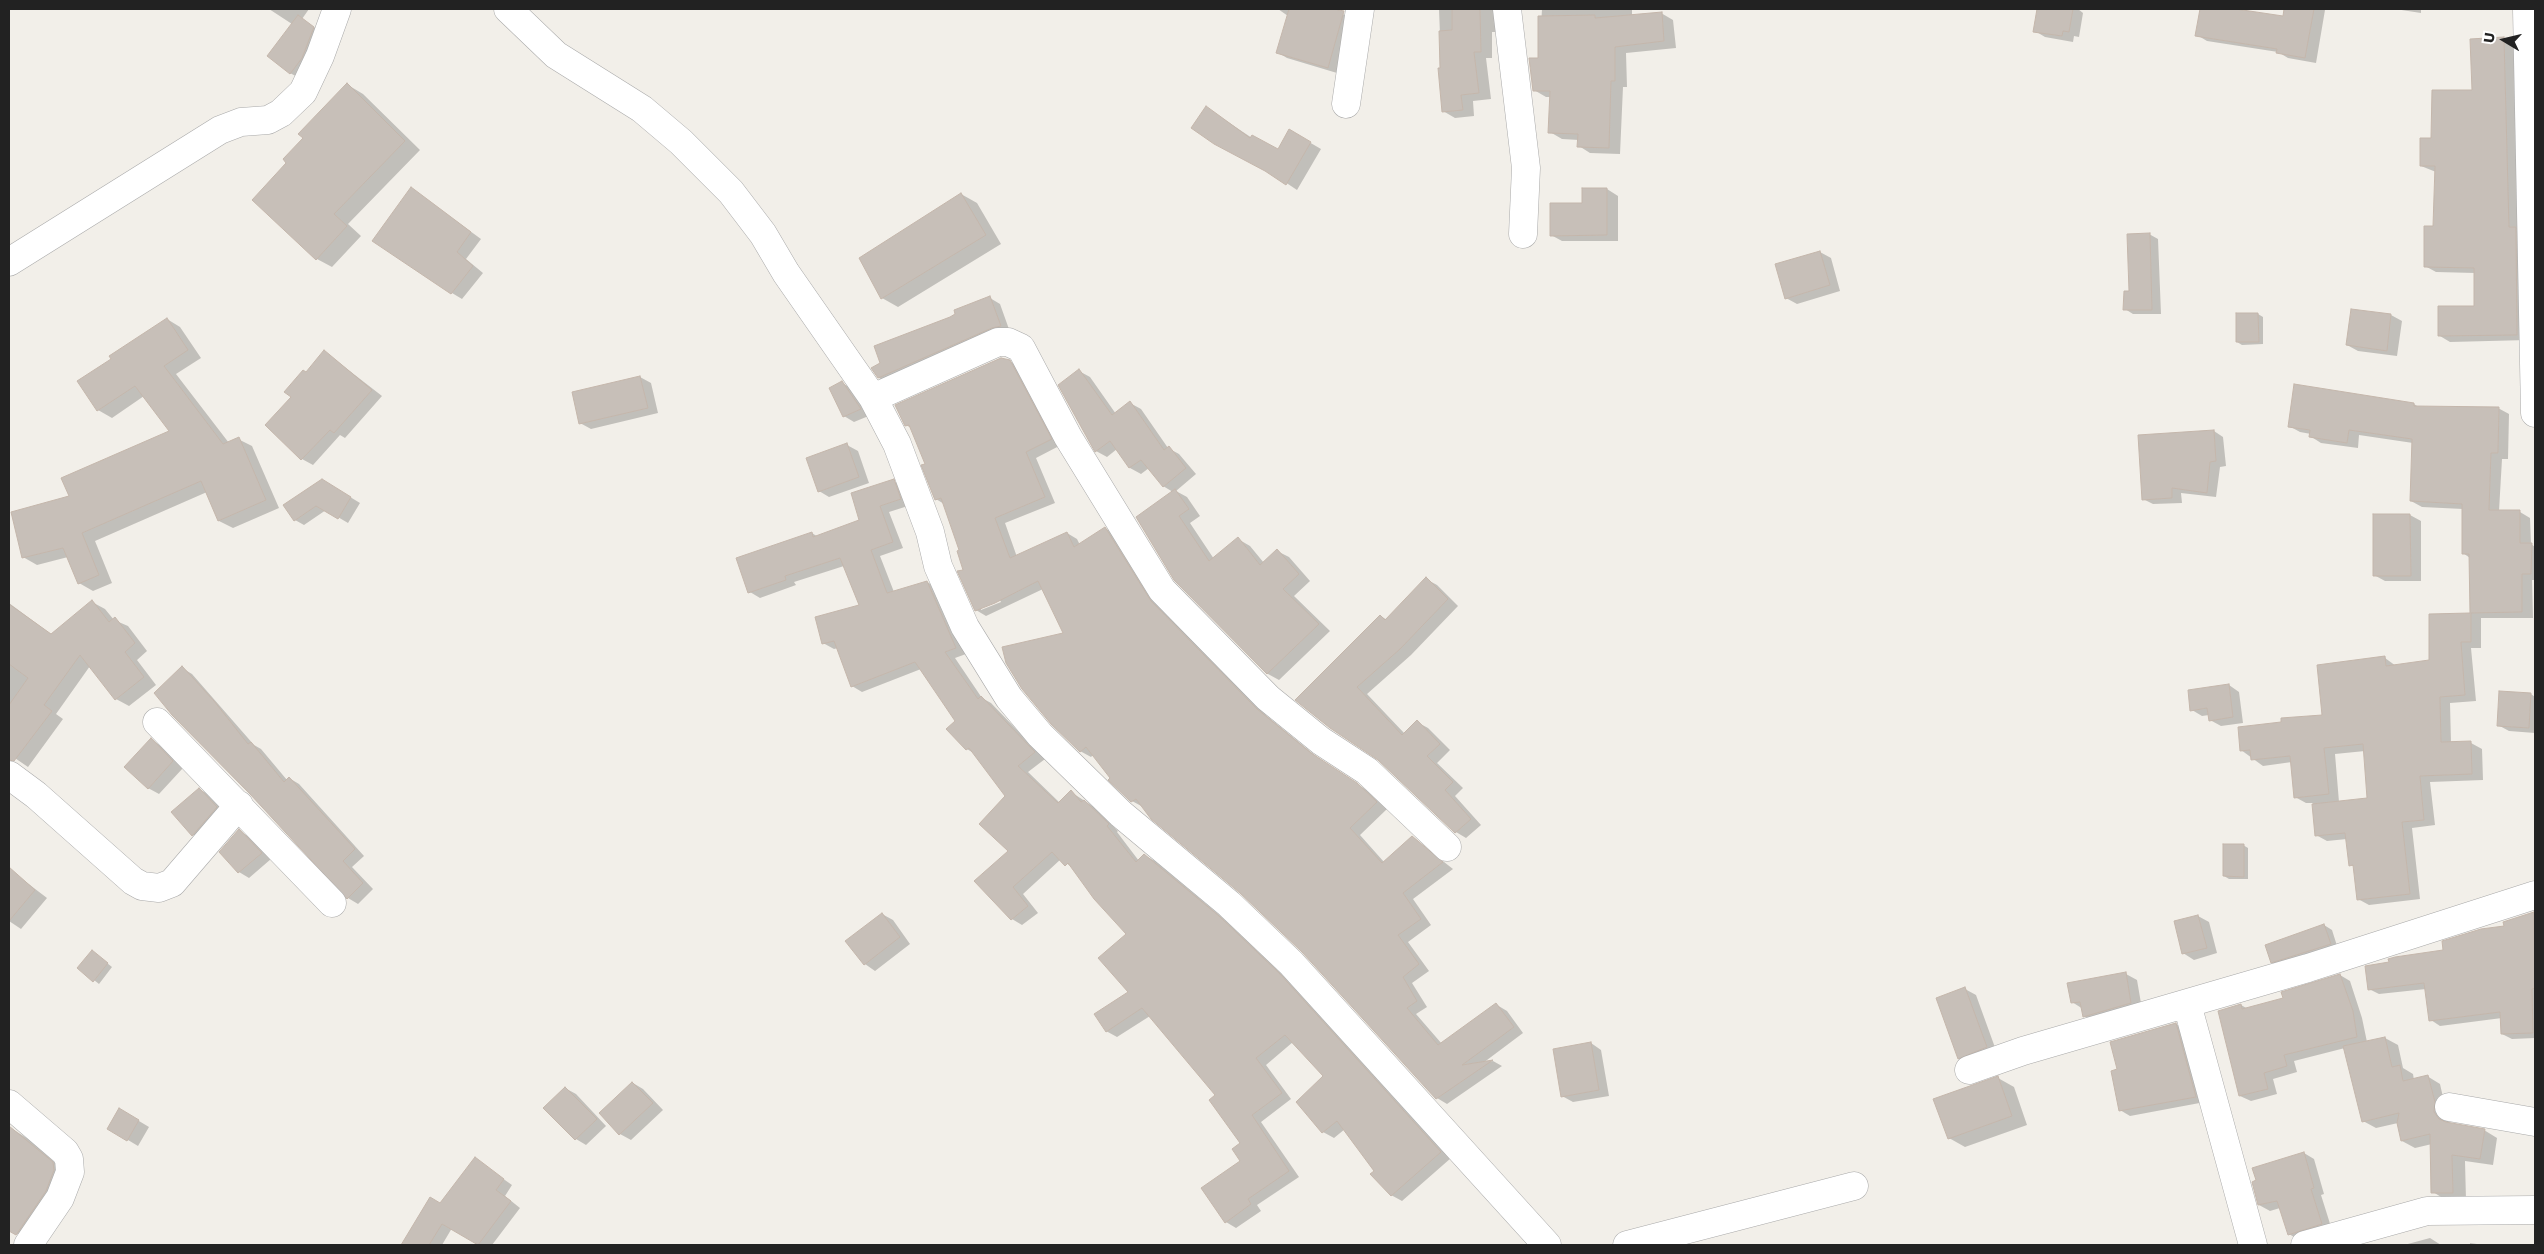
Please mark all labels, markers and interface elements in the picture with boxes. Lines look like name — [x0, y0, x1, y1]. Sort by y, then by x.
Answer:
north arrow — [2479, 15, 2529, 65]
text: U — [2479, 31, 2498, 44]

